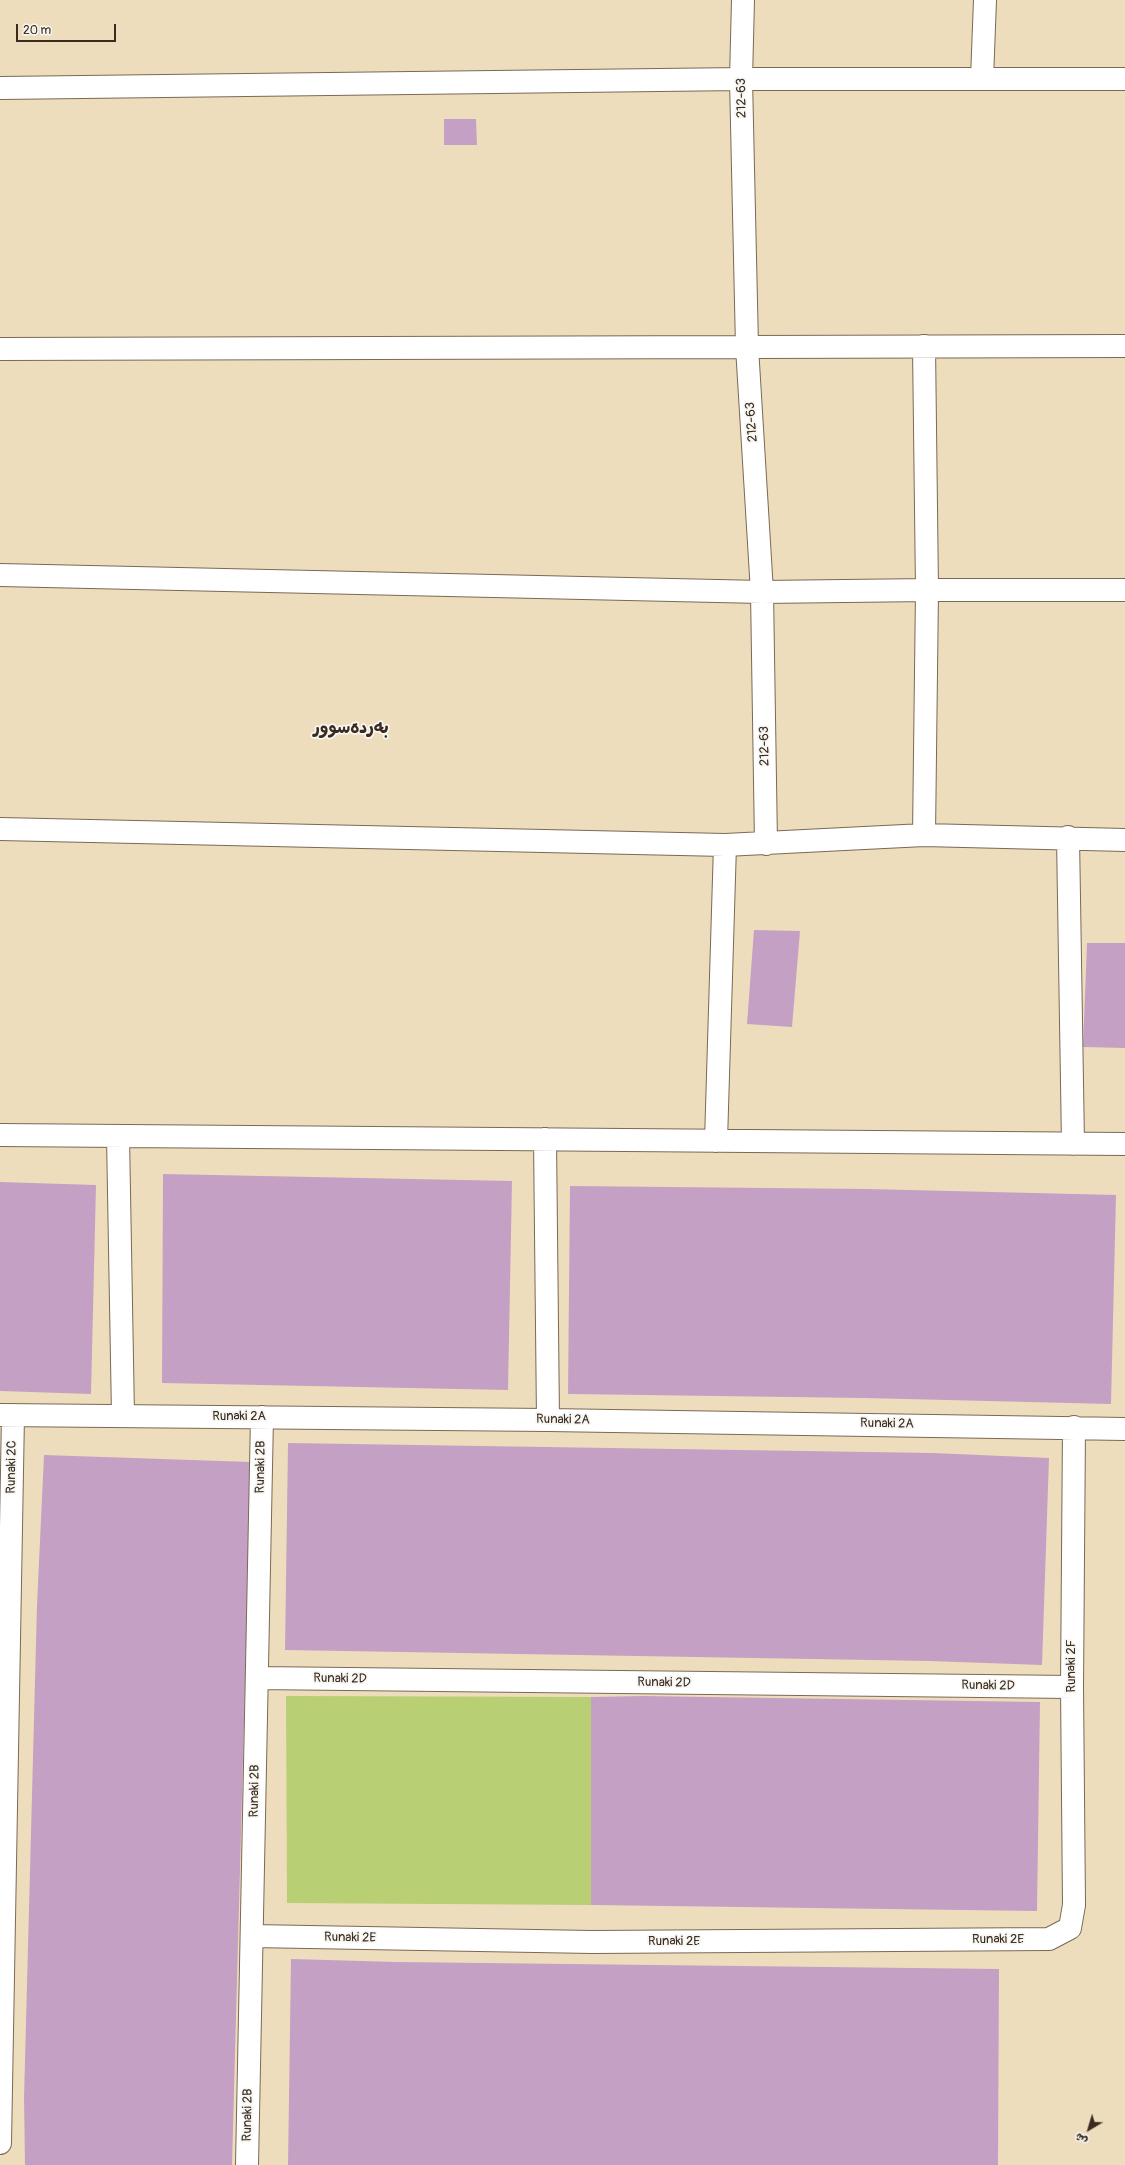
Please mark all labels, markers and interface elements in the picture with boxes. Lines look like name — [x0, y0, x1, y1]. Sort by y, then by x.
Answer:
scale bar — [18, 16, 118, 42]
text: 20 m — [23, 23, 51, 38]
street label: 212-63 — [734, 78, 750, 118]
street label: 212-63 — [743, 402, 761, 442]
district label: بەردەسوور — [313, 719, 389, 739]
street label: 212-63 — [757, 726, 773, 766]
street label: Runaki 2A — [212, 1409, 266, 1425]
street label: Runaki 2A — [536, 1412, 590, 1428]
street label: Runaki 2A — [860, 1416, 914, 1432]
street label: Runaki 2C — [4, 1440, 20, 1494]
street label: Runaki 2B — [253, 1441, 269, 1493]
street label: Runaki 2F — [1064, 1639, 1080, 1693]
street label: Runaki 2D — [313, 1671, 367, 1687]
street label: Runaki 2D — [637, 1675, 691, 1691]
street label: Runaki 2D — [961, 1678, 1015, 1694]
street label: Runaki 2B — [247, 1765, 263, 1817]
street label: Runaki 2E — [324, 1930, 376, 1946]
street label: Runaki 2E — [972, 1932, 1024, 1948]
street label: Runaki 2E — [648, 1934, 700, 1950]
street label: Runaki 2B — [240, 2089, 256, 2141]
north arrow — [1069, 2109, 1109, 2149]
text: ش — [1073, 2130, 1090, 2148]

